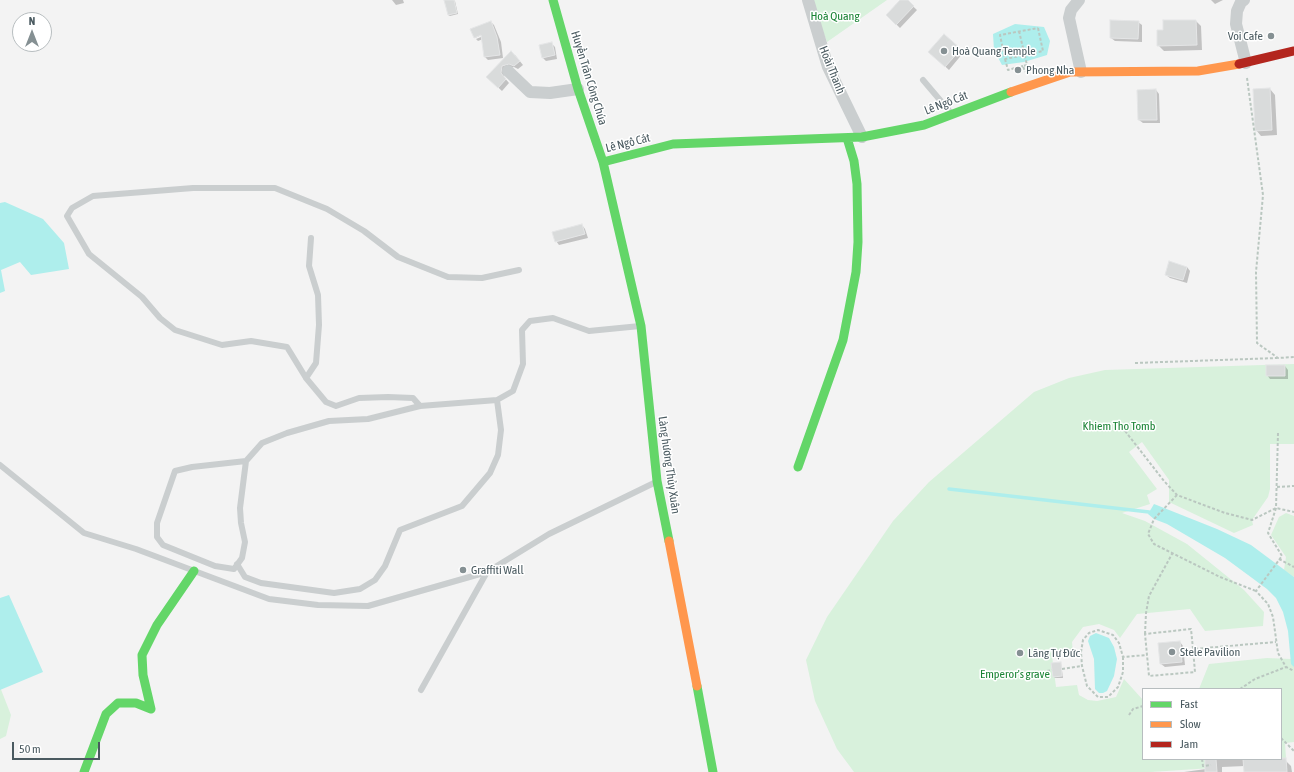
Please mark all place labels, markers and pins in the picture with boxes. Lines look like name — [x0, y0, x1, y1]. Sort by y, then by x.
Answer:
place label: Voi Cafe — [1228, 29, 1263, 43]
marker: Voi Cafe — [1266, 31, 1276, 41]
place label: Hoà Quang Temple — [952, 44, 1036, 58]
marker: Hoà Quang Temple — [939, 46, 949, 56]
place label: Phong Nha — [1026, 63, 1074, 77]
marker: Phong Nha — [1013, 65, 1023, 75]
place label: Graffiti Wall — [471, 563, 524, 577]
marker: Graffiti Wall — [458, 565, 468, 575]
place label: Stele Pavilion — [1180, 645, 1240, 659]
place label: Lăng Tự Đức — [1028, 646, 1080, 660]
marker: Stele Pavilion — [1167, 647, 1177, 657]
marker: Lăng Tự Đức — [1015, 648, 1025, 658]

